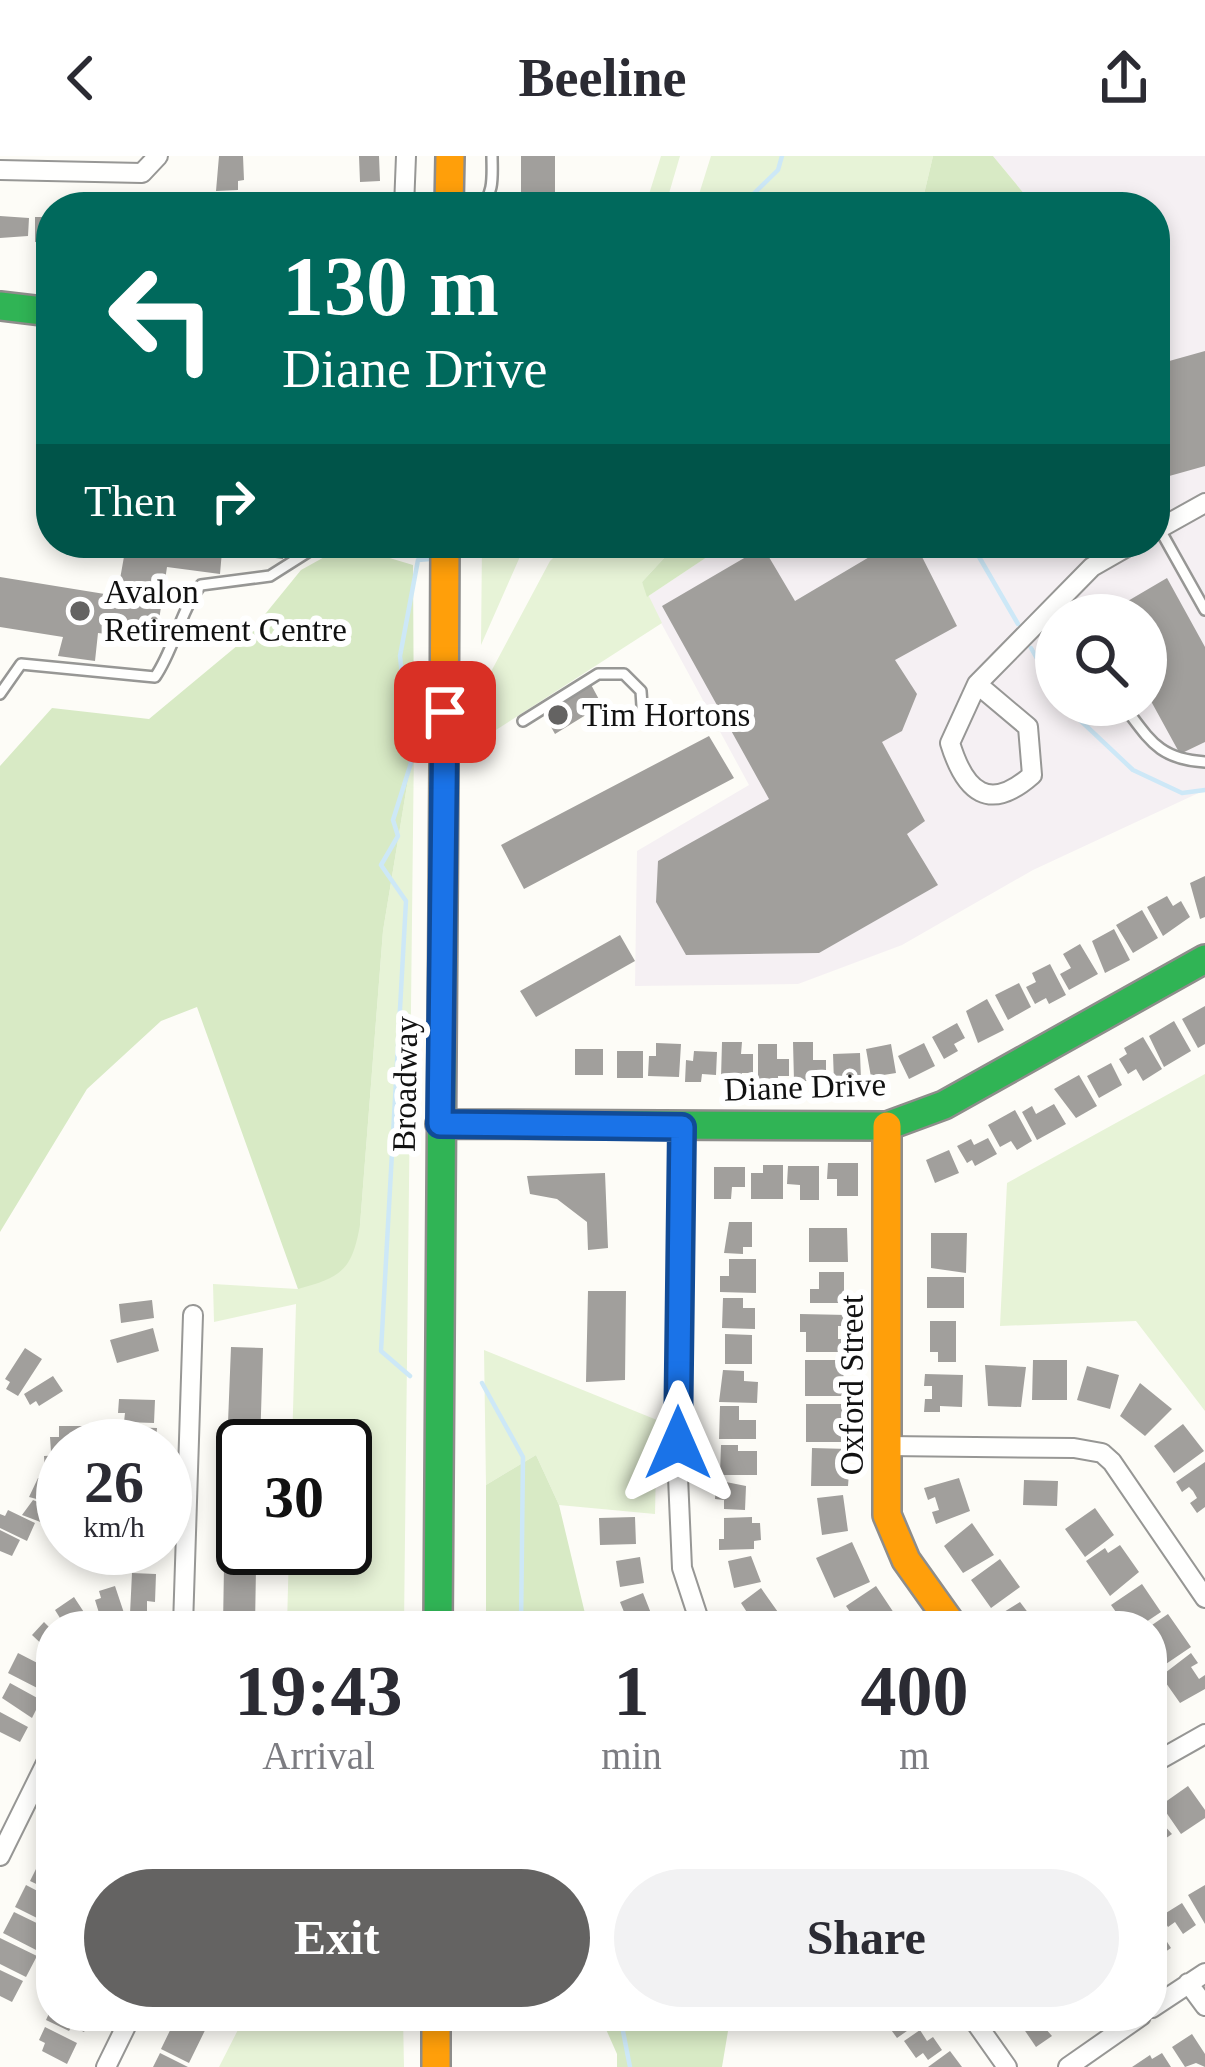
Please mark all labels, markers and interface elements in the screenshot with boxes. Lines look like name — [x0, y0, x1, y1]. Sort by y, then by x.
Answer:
icon: back — [48, 45, 114, 111]
icon: share — [1091, 45, 1157, 111]
text: Beeline — [519, 48, 686, 108]
icon: left — [84, 240, 240, 396]
text: 130 m — [282, 240, 499, 333]
text: Diane Drive — [282, 339, 547, 399]
icon: right — [200, 468, 266, 534]
text: Then — [84, 476, 176, 526]
place label: Avalon Retirement Centre — [104, 574, 347, 648]
map controls — [1035, 594, 1167, 726]
button: search — [1035, 594, 1167, 726]
marker: Avalon Retirement Centre — [67, 598, 93, 624]
pin — [394, 661, 496, 763]
icon: arrive — [412, 679, 478, 745]
place label: Tim Hortons — [582, 697, 750, 733]
marker: Tim Hortons — [545, 702, 571, 728]
street label: Broadway — [386, 1015, 424, 1152]
street label: Diane Drive — [723, 1066, 887, 1108]
street label: Oxford Street — [834, 1295, 870, 1475]
position arrow — [615, 1380, 741, 1506]
speed limit sign: 30 — [216, 1419, 372, 1575]
text: 26 — [84, 1449, 144, 1515]
text: km/h — [83, 1510, 145, 1543]
text: 19:43 — [235, 1651, 403, 1731]
text: 1 — [613, 1651, 649, 1731]
text: 400 — [860, 1651, 968, 1731]
text: Arrival — [262, 1734, 375, 1777]
text: min — [601, 1734, 662, 1777]
text: m — [899, 1734, 930, 1777]
button: Exit — [84, 1869, 590, 2007]
button: Share — [614, 1869, 1119, 2007]

